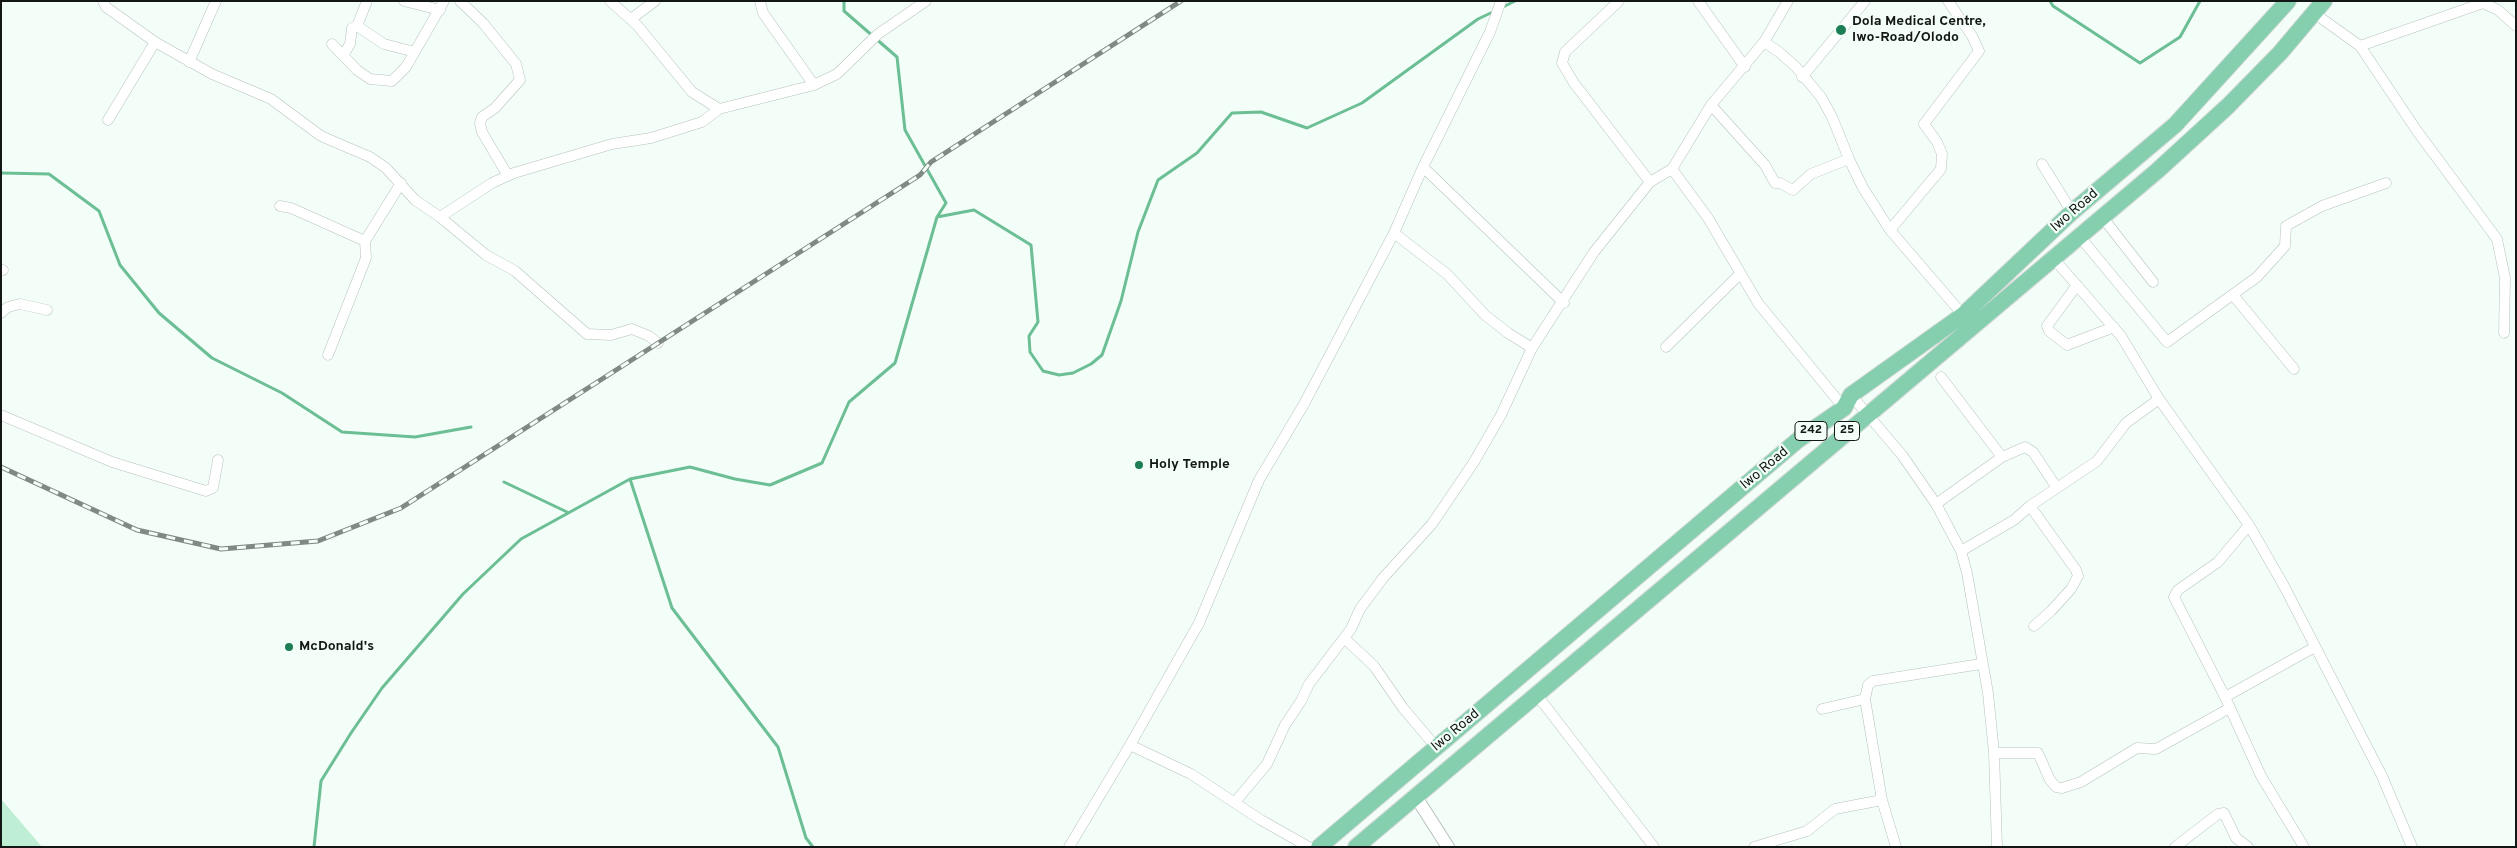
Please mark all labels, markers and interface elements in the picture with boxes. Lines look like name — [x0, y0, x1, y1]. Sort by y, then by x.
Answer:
place label: Dola Medical Centre, Iwo-Road/Olodo — [1852, 14, 1986, 46]
marker: Dola Medical Centre, Iwo-Road/Olodo — [1834, 23, 1848, 37]
street label: Iwo Road — [2048, 186, 2102, 236]
road number: 242 — [1795, 422, 1827, 441]
road number: 25 — [1834, 422, 1860, 441]
street label: Iwo Road — [1738, 444, 1792, 494]
place label: Holy Temple — [1149, 457, 1230, 473]
marker: Holy Temple — [1133, 459, 1145, 471]
place label: McDonald's — [299, 639, 374, 655]
marker: McDonald's — [283, 641, 295, 653]
street label: Iwo Road — [1429, 706, 1483, 756]

